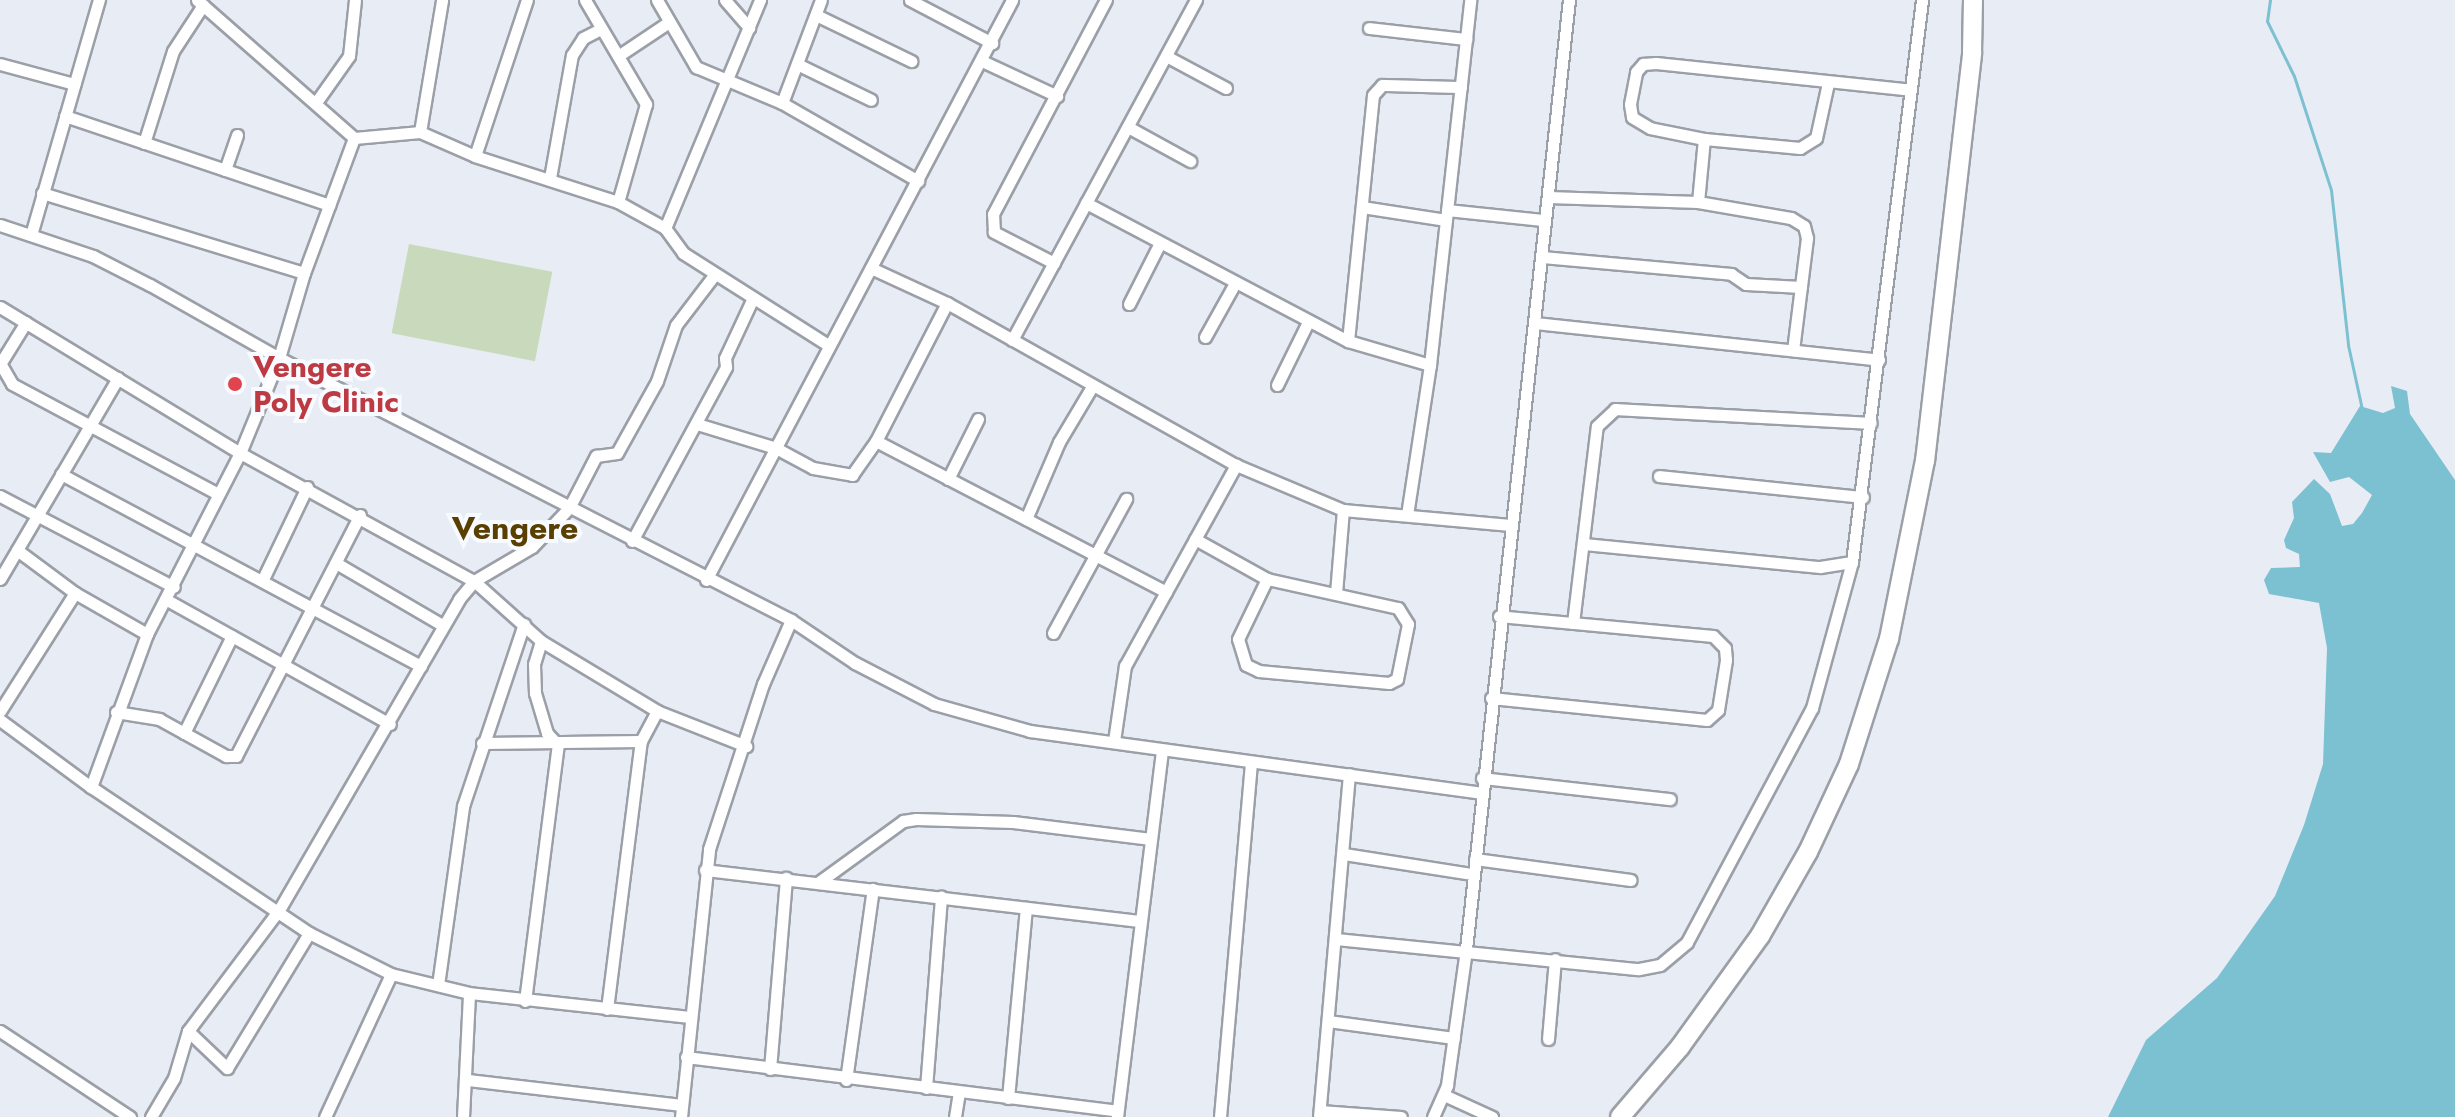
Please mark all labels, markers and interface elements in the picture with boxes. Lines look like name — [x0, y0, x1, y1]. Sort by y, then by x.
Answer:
place label: Vengere Poly Clinic — [253, 349, 399, 420]
marker: Vengere Poly Clinic — [224, 373, 246, 395]
district label: Vengere — [452, 509, 578, 547]

